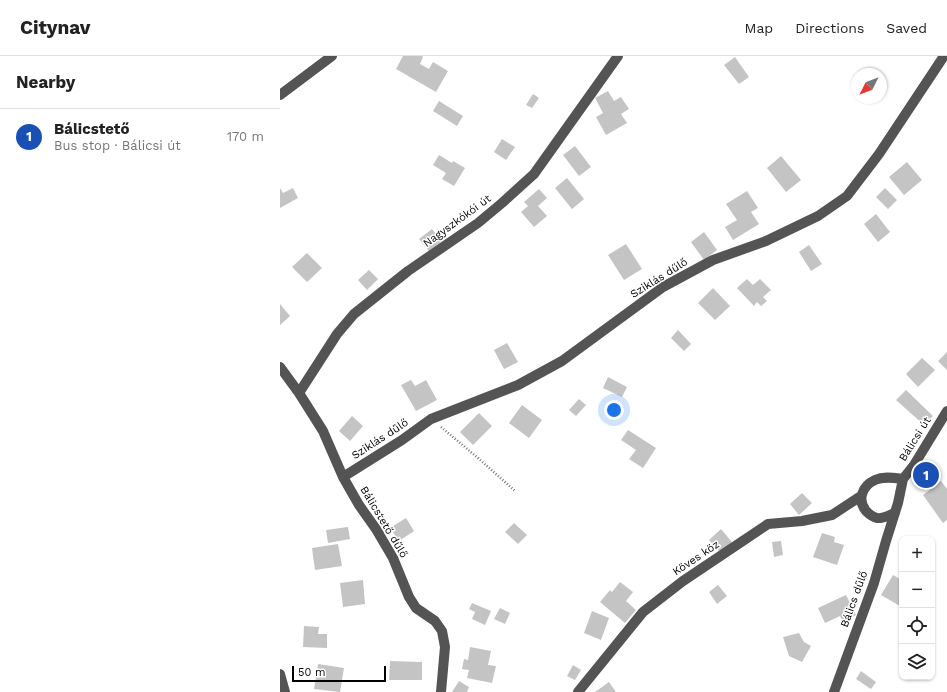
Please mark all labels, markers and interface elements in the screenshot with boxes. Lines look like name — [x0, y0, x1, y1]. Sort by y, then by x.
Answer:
text: Citynav — [20, 16, 91, 39]
text: Map — [745, 20, 773, 36]
text: Directions — [795, 20, 864, 36]
text: Saved — [886, 20, 927, 36]
north arrow — [851, 68, 887, 104]
text: Nearby — [16, 72, 75, 92]
text: Bálicstető — [54, 120, 129, 138]
text: 1 — [26, 129, 32, 144]
text: 170 m — [227, 129, 264, 144]
text: Bus stop · Bálicsi út — [54, 138, 181, 153]
street label: Nagyszkókói út — [421, 192, 494, 250]
street label: Sziklás dűlő — [628, 255, 690, 301]
your location — [604, 400, 624, 420]
street label: Bálicsi út — [896, 414, 934, 464]
street label: Sziklás dűlő — [349, 416, 411, 462]
pin: 1 — [913, 460, 939, 490]
street label: Bálicstető dűlő — [358, 484, 410, 560]
map controls — [899, 536, 935, 680]
button: + — [899, 536, 935, 572]
street label: Köves köz — [670, 538, 722, 578]
street label: Bálics dűlő — [838, 569, 870, 629]
button: − — [899, 572, 935, 608]
button: locate — [899, 608, 935, 644]
button: layers — [899, 644, 935, 680]
scale bar — [292, 664, 386, 683]
text: 50 m — [298, 666, 325, 679]

